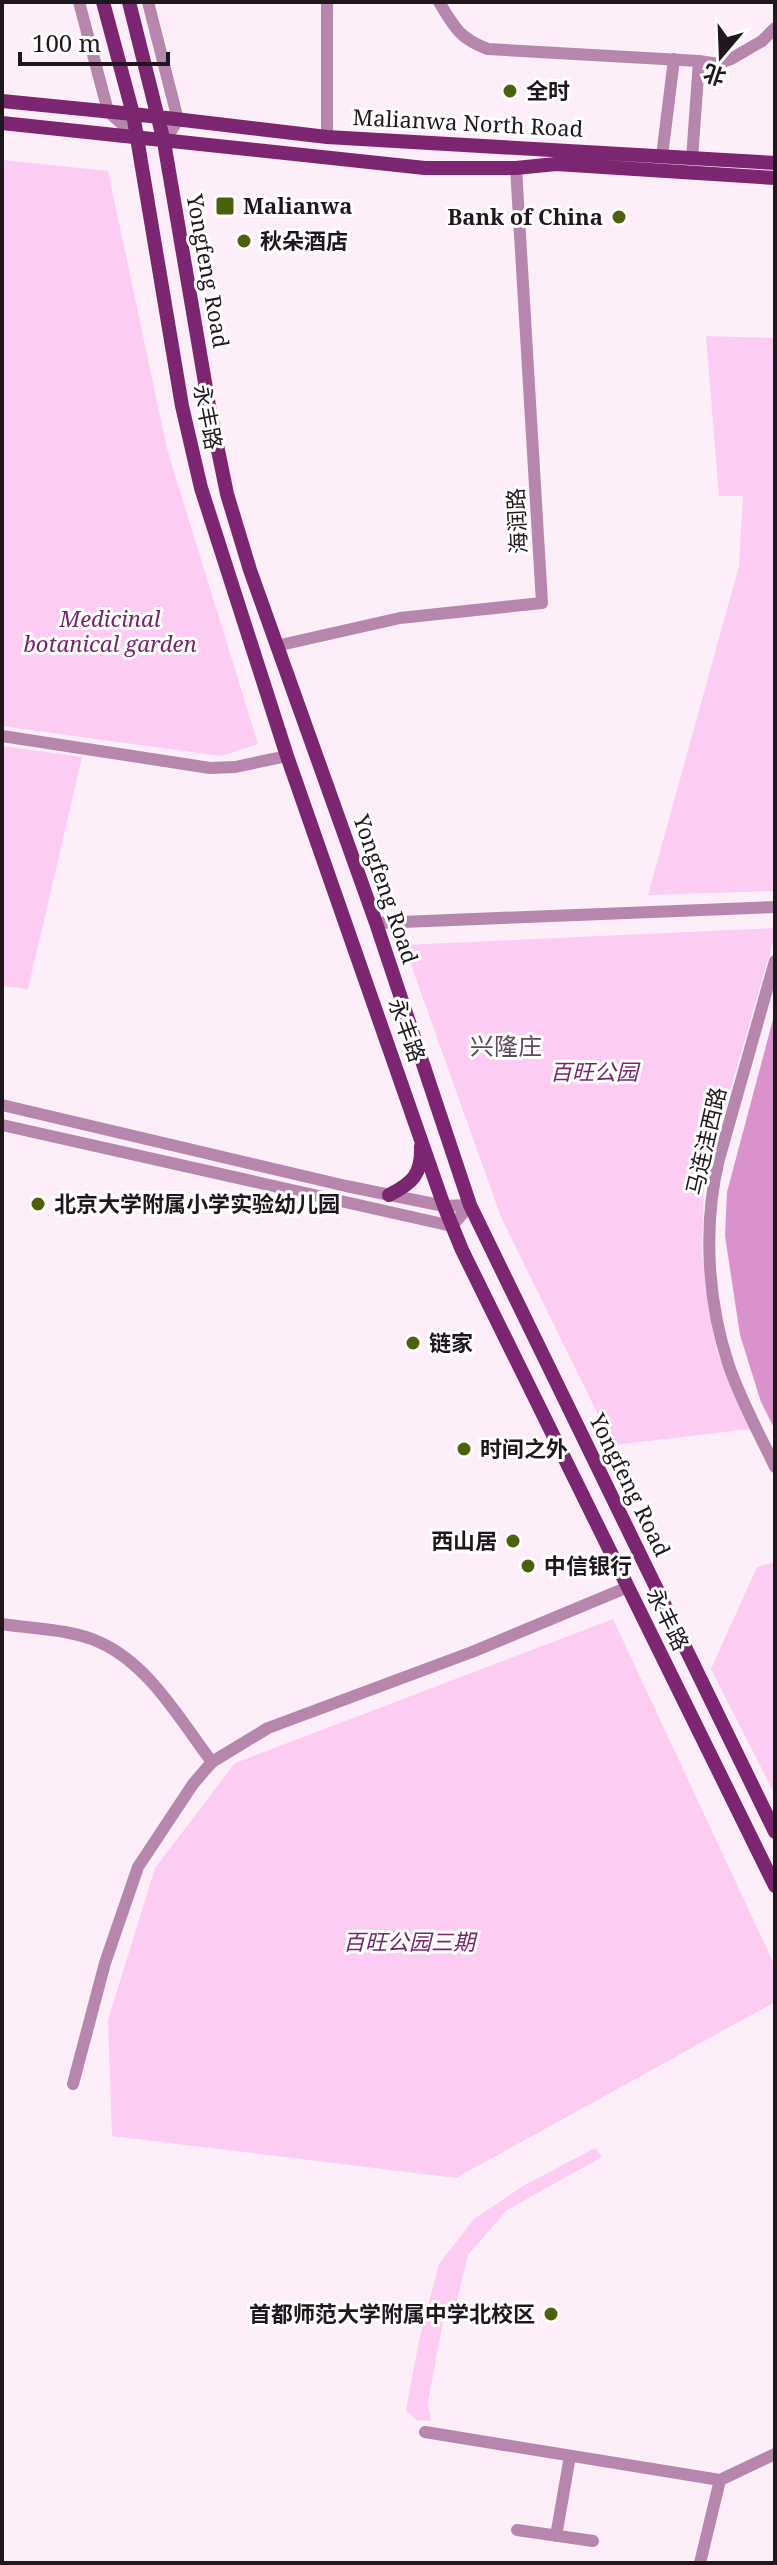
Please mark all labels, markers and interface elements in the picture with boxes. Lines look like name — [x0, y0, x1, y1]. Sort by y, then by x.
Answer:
scale bar — [20, 16, 168, 66]
north arrow — [681, 16, 761, 96]
text: 100 m — [32, 26, 101, 59]
text: 北 — [699, 58, 729, 94]
place label: 全时 — [526, 75, 570, 105]
marker: 全时 — [501, 82, 519, 100]
street label: Malianwa North Road — [352, 101, 585, 143]
place label: Malianwa — [243, 190, 353, 220]
street label: Yongfeng Road — [181, 191, 237, 351]
marker: Malianwa — [214, 195, 236, 217]
place label: Bank of China — [447, 201, 603, 231]
marker: Bank of China — [610, 208, 628, 226]
place label: 秋朵酒店 — [260, 225, 348, 255]
marker: 秋朵酒店 — [235, 232, 253, 250]
street label: 永丰路 — [188, 382, 230, 452]
street label: 海润路 — [499, 487, 533, 555]
park label: Medicinal botanical garden — [23, 603, 197, 658]
street label: Yongfeng Road — [347, 809, 427, 968]
street label: 永丰路 — [383, 994, 433, 1066]
district label: 兴隆庄 — [470, 1029, 542, 1062]
park label: 百旺公园 — [550, 1056, 641, 1086]
street label: 马连洼西路 — [678, 1084, 732, 1198]
place label: 北京大学附属小学实验幼儿园 — [54, 1188, 340, 1218]
marker: 北京大学附属小学实验幼儿园 — [29, 1195, 47, 1213]
place label: 链家 — [429, 1327, 473, 1357]
marker: 链家 — [404, 1334, 422, 1352]
street label: Yongfeng Road — [583, 1407, 679, 1561]
place label: 时间之外 — [480, 1433, 568, 1463]
marker: 时间之外 — [455, 1440, 473, 1458]
place label: 西山居 — [431, 1525, 497, 1555]
marker: 西山居 — [504, 1532, 522, 1550]
place label: 中信银行 — [544, 1550, 632, 1580]
marker: 中信银行 — [519, 1557, 537, 1575]
street label: 永丰路 — [641, 1582, 697, 1655]
park label: 百旺公园三期 — [343, 1926, 478, 1956]
place label: 首都师范大学附属中学北校区 — [249, 2298, 535, 2328]
marker: 首都师范大学附属中学北校区 — [542, 2305, 560, 2323]

